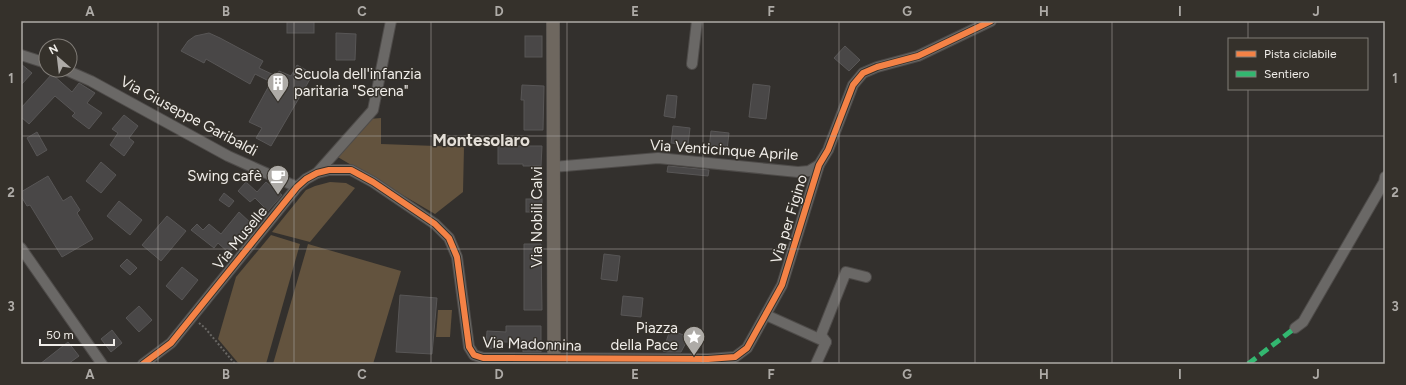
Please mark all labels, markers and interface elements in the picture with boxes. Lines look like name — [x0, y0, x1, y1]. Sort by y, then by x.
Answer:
text: A — [85, 4, 95, 19]
text: B — [222, 4, 230, 19]
text: C — [357, 4, 367, 19]
text: D — [494, 4, 504, 19]
text: E — [631, 4, 639, 19]
text: F — [767, 4, 775, 19]
text: G — [902, 4, 912, 19]
text: H — [1039, 4, 1049, 19]
text: I — [1178, 4, 1182, 19]
text: J — [1312, 4, 1320, 19]
north arrow — [38, 38, 78, 78]
legend — [1228, 38, 1368, 90]
text: N — [47, 42, 60, 57]
text: Pista ciclabile — [1264, 47, 1337, 61]
place label: Scuola dell'infanzia paritaria "Serena" — [294, 65, 421, 100]
text: Sentiero — [1264, 67, 1310, 81]
building icon: Scuola dell'infanzia paritaria "Serena" — [265, 70, 291, 103]
text: 1 — [8, 71, 14, 86]
text: 1 — [1392, 71, 1398, 86]
street label: Via Giuseppe Garibaldi — [117, 72, 261, 160]
district label: Montesolaro — [432, 130, 530, 150]
street label: Via Venticinque Aprile — [649, 136, 799, 164]
cafe icon: Swing cafè — [265, 163, 291, 196]
street label: Via Nobili Calvi — [528, 166, 546, 268]
place label: Swing cafè — [187, 167, 262, 185]
street label: Via per Figino — [767, 172, 811, 266]
text: 2 — [7, 185, 15, 200]
text: 2 — [1391, 185, 1399, 200]
street label: Via Muselle — [209, 203, 271, 273]
text: 3 — [7, 299, 15, 314]
text: 3 — [1391, 299, 1399, 314]
place label: Piazza della Pace — [611, 319, 678, 354]
scale bar — [40, 321, 114, 347]
place icon: Piazza della Pace — [681, 324, 707, 357]
text: 50 m — [46, 328, 74, 342]
street label: Via Madonnina — [482, 333, 582, 355]
text: A — [85, 367, 95, 382]
text: B — [222, 367, 230, 382]
text: C — [357, 367, 367, 382]
text: D — [494, 367, 504, 382]
text: E — [631, 367, 639, 382]
text: F — [767, 367, 775, 382]
text: G — [902, 367, 912, 382]
text: H — [1039, 367, 1049, 382]
text: I — [1178, 367, 1182, 382]
text: J — [1312, 367, 1320, 382]

